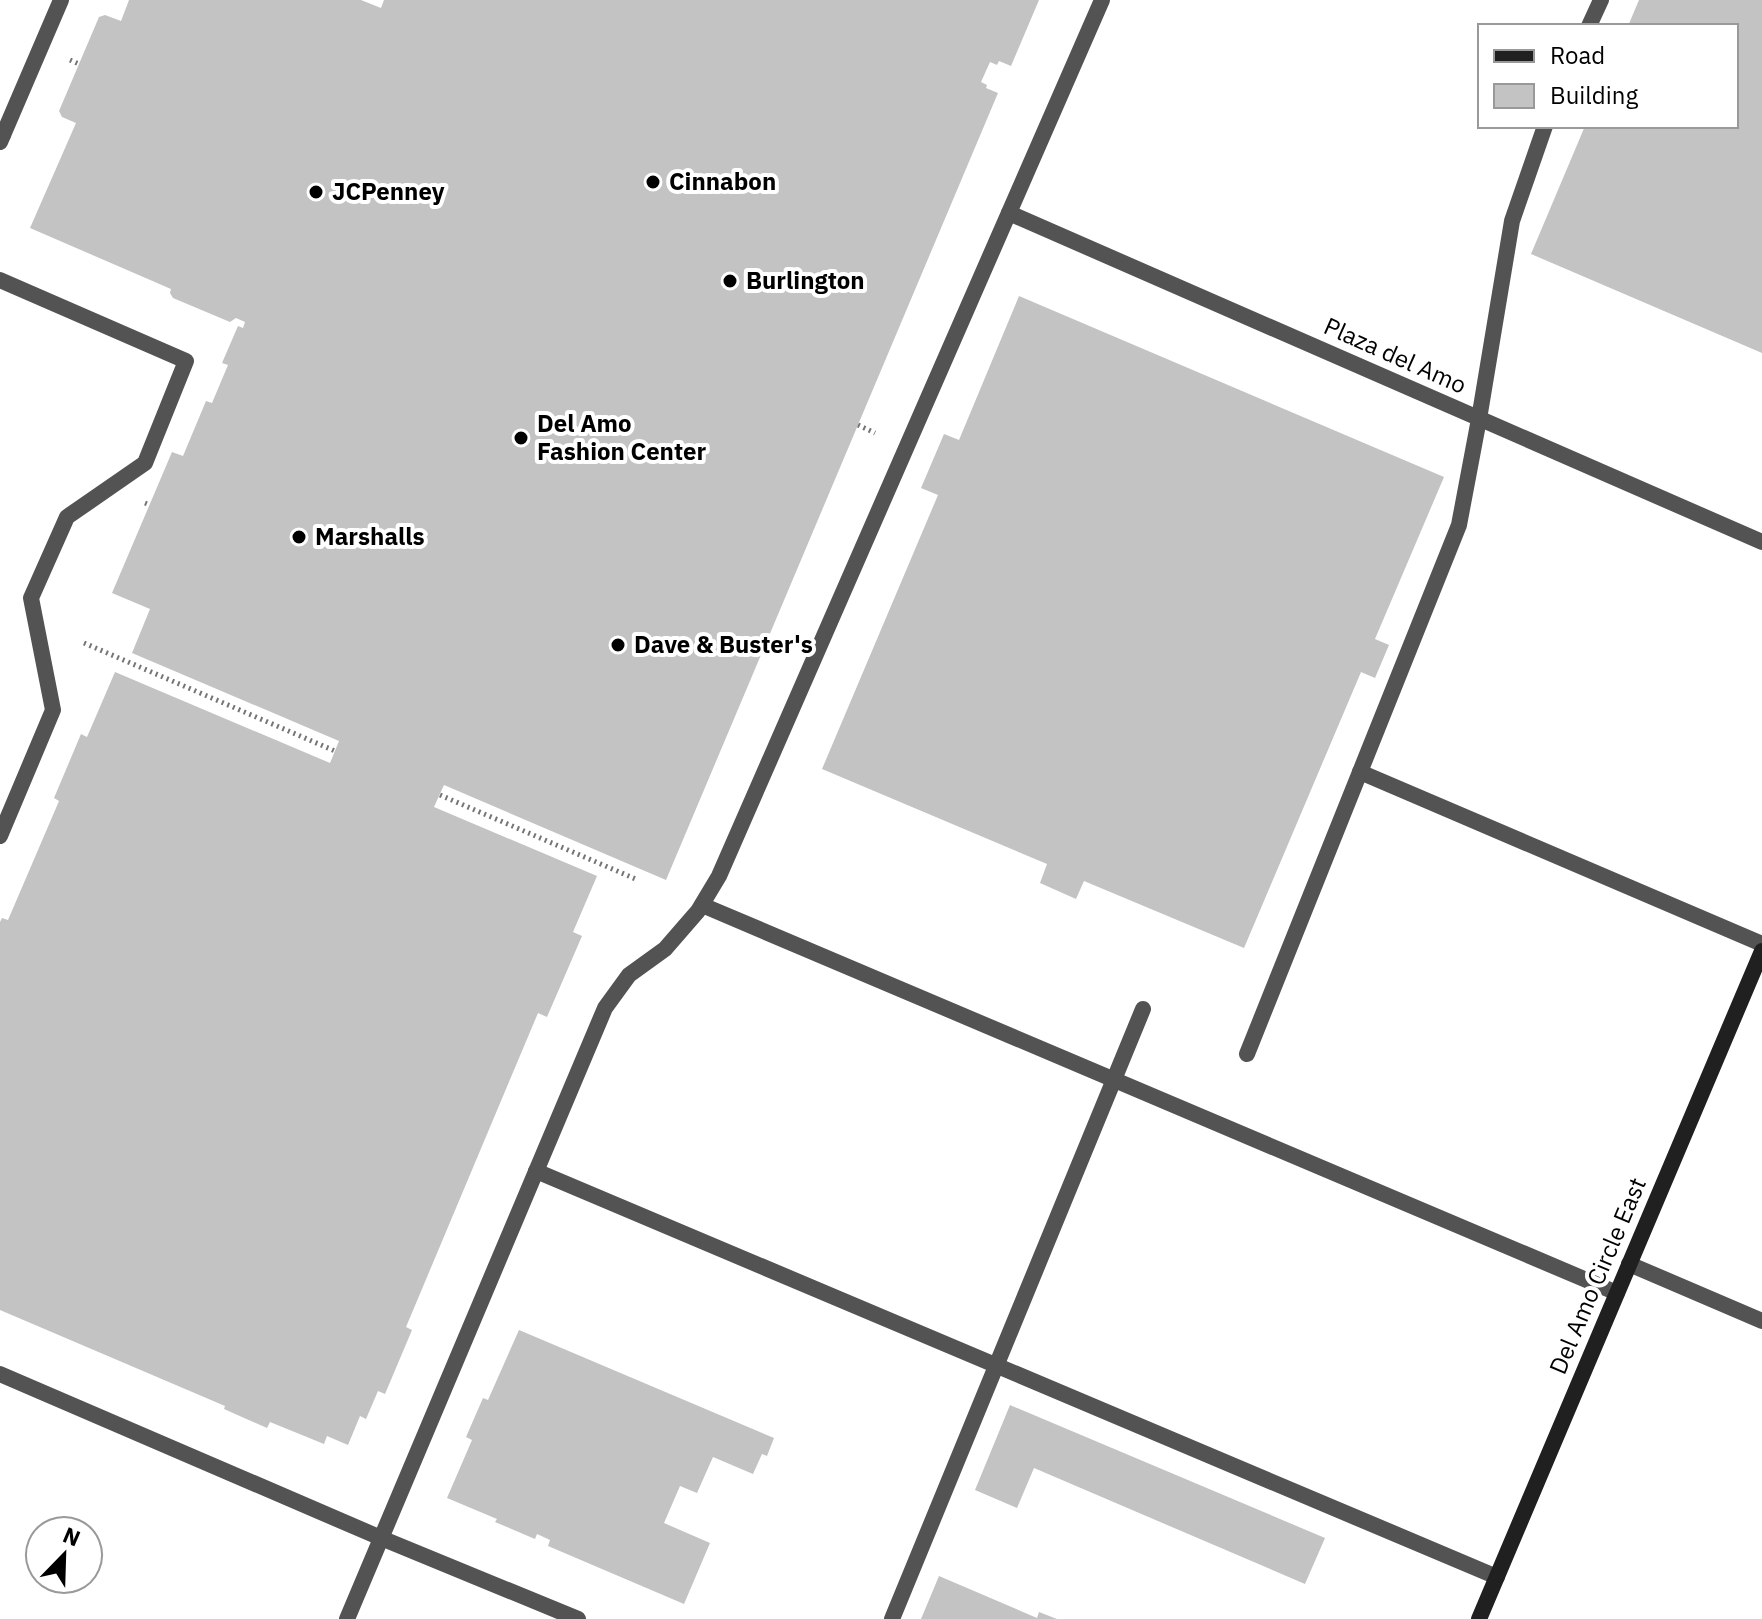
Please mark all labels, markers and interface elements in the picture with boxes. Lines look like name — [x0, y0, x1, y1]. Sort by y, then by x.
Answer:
legend — [1478, 24, 1738, 128]
text: Road — [1550, 39, 1605, 71]
text: Building — [1550, 79, 1638, 111]
place label: Cinnabon — [669, 165, 776, 197]
marker: Cinnabon — [644, 173, 662, 191]
place label: JCPenney — [332, 175, 445, 207]
marker: JCPenney — [307, 183, 325, 201]
place label: Burlington — [746, 264, 865, 296]
marker: Burlington — [721, 272, 739, 290]
street label: Plaza del Amo — [1319, 309, 1472, 401]
place label: Del Amo Fashion Center — [537, 407, 707, 467]
marker: Del Amo Fashion Center — [512, 429, 530, 447]
place label: Marshalls — [315, 520, 425, 552]
marker: Marshalls — [290, 528, 308, 546]
place label: Dave & Buster's — [634, 628, 813, 660]
marker: Dave & Buster's — [609, 636, 627, 654]
street label: Del Amo Circle East — [1541, 1172, 1653, 1379]
north arrow — [24, 1515, 104, 1595]
text: N — [59, 1520, 85, 1553]

